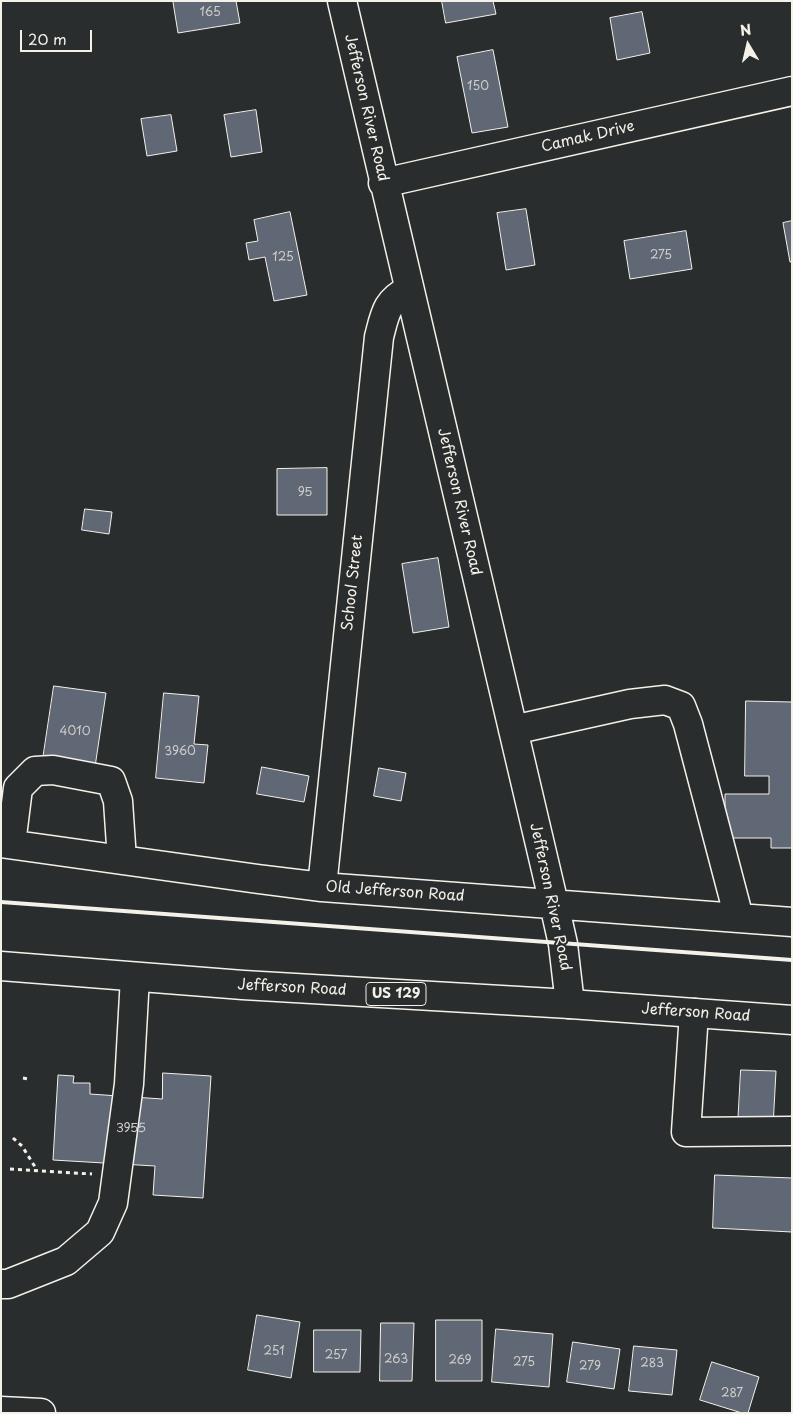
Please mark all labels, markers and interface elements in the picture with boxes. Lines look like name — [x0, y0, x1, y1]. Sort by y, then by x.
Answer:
house number: 165 — [199, 6, 221, 20]
text: N — [738, 18, 753, 41]
scale bar — [22, 20, 95, 52]
north arrow — [723, 20, 773, 70]
text: 20 m — [28, 27, 67, 50]
street label: Jefferson River Road — [340, 33, 392, 183]
house number: 150 — [467, 80, 489, 94]
street label: Camak Drive — [540, 118, 636, 156]
house number: 275 — [650, 249, 672, 263]
house number: 125 — [272, 251, 294, 265]
street label: Jefferson River Road — [433, 427, 485, 577]
house number: 95 — [298, 486, 312, 500]
street label: School Street — [339, 534, 367, 632]
house number: 4010 — [60, 725, 90, 739]
house number: 3960 — [164, 745, 196, 759]
street label: Jefferson River Road — [526, 821, 574, 973]
street label: Old Jefferson Road — [325, 878, 465, 906]
street label: Jefferson Road — [237, 976, 347, 1000]
road number: US 129 — [366, 982, 426, 1006]
street label: Jefferson Road — [641, 1000, 751, 1026]
house number: 3955 — [116, 1122, 146, 1136]
house number: 251 — [263, 1345, 285, 1359]
house number: 257 — [325, 1349, 347, 1363]
house number: 263 — [384, 1353, 408, 1367]
house number: 269 — [448, 1354, 472, 1368]
house number: 275 — [513, 1356, 535, 1370]
house number: 283 — [640, 1357, 664, 1371]
house number: 279 — [579, 1360, 601, 1374]
house number: 287 — [721, 1387, 743, 1401]

